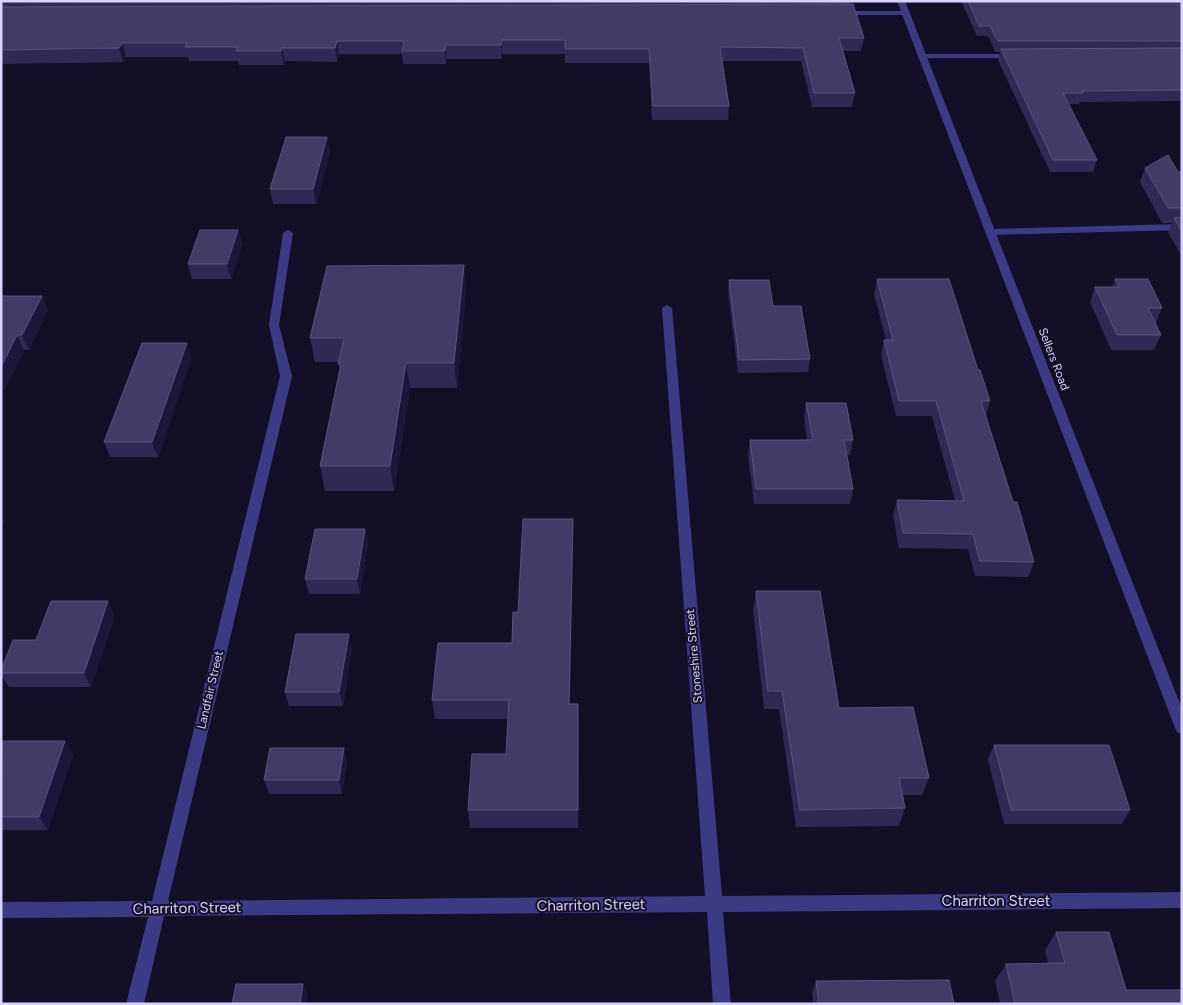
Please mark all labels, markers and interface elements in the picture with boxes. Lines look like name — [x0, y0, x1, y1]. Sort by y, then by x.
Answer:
street label: Sellers Road — [1036, 326, 1072, 392]
street label: Stoneshire Street — [683, 608, 705, 704]
street label: Landfair Street — [194, 649, 226, 731]
street label: Charriton Street — [942, 892, 1051, 910]
street label: Charriton Street — [536, 895, 646, 915]
street label: Charriton Street — [132, 898, 242, 918]

